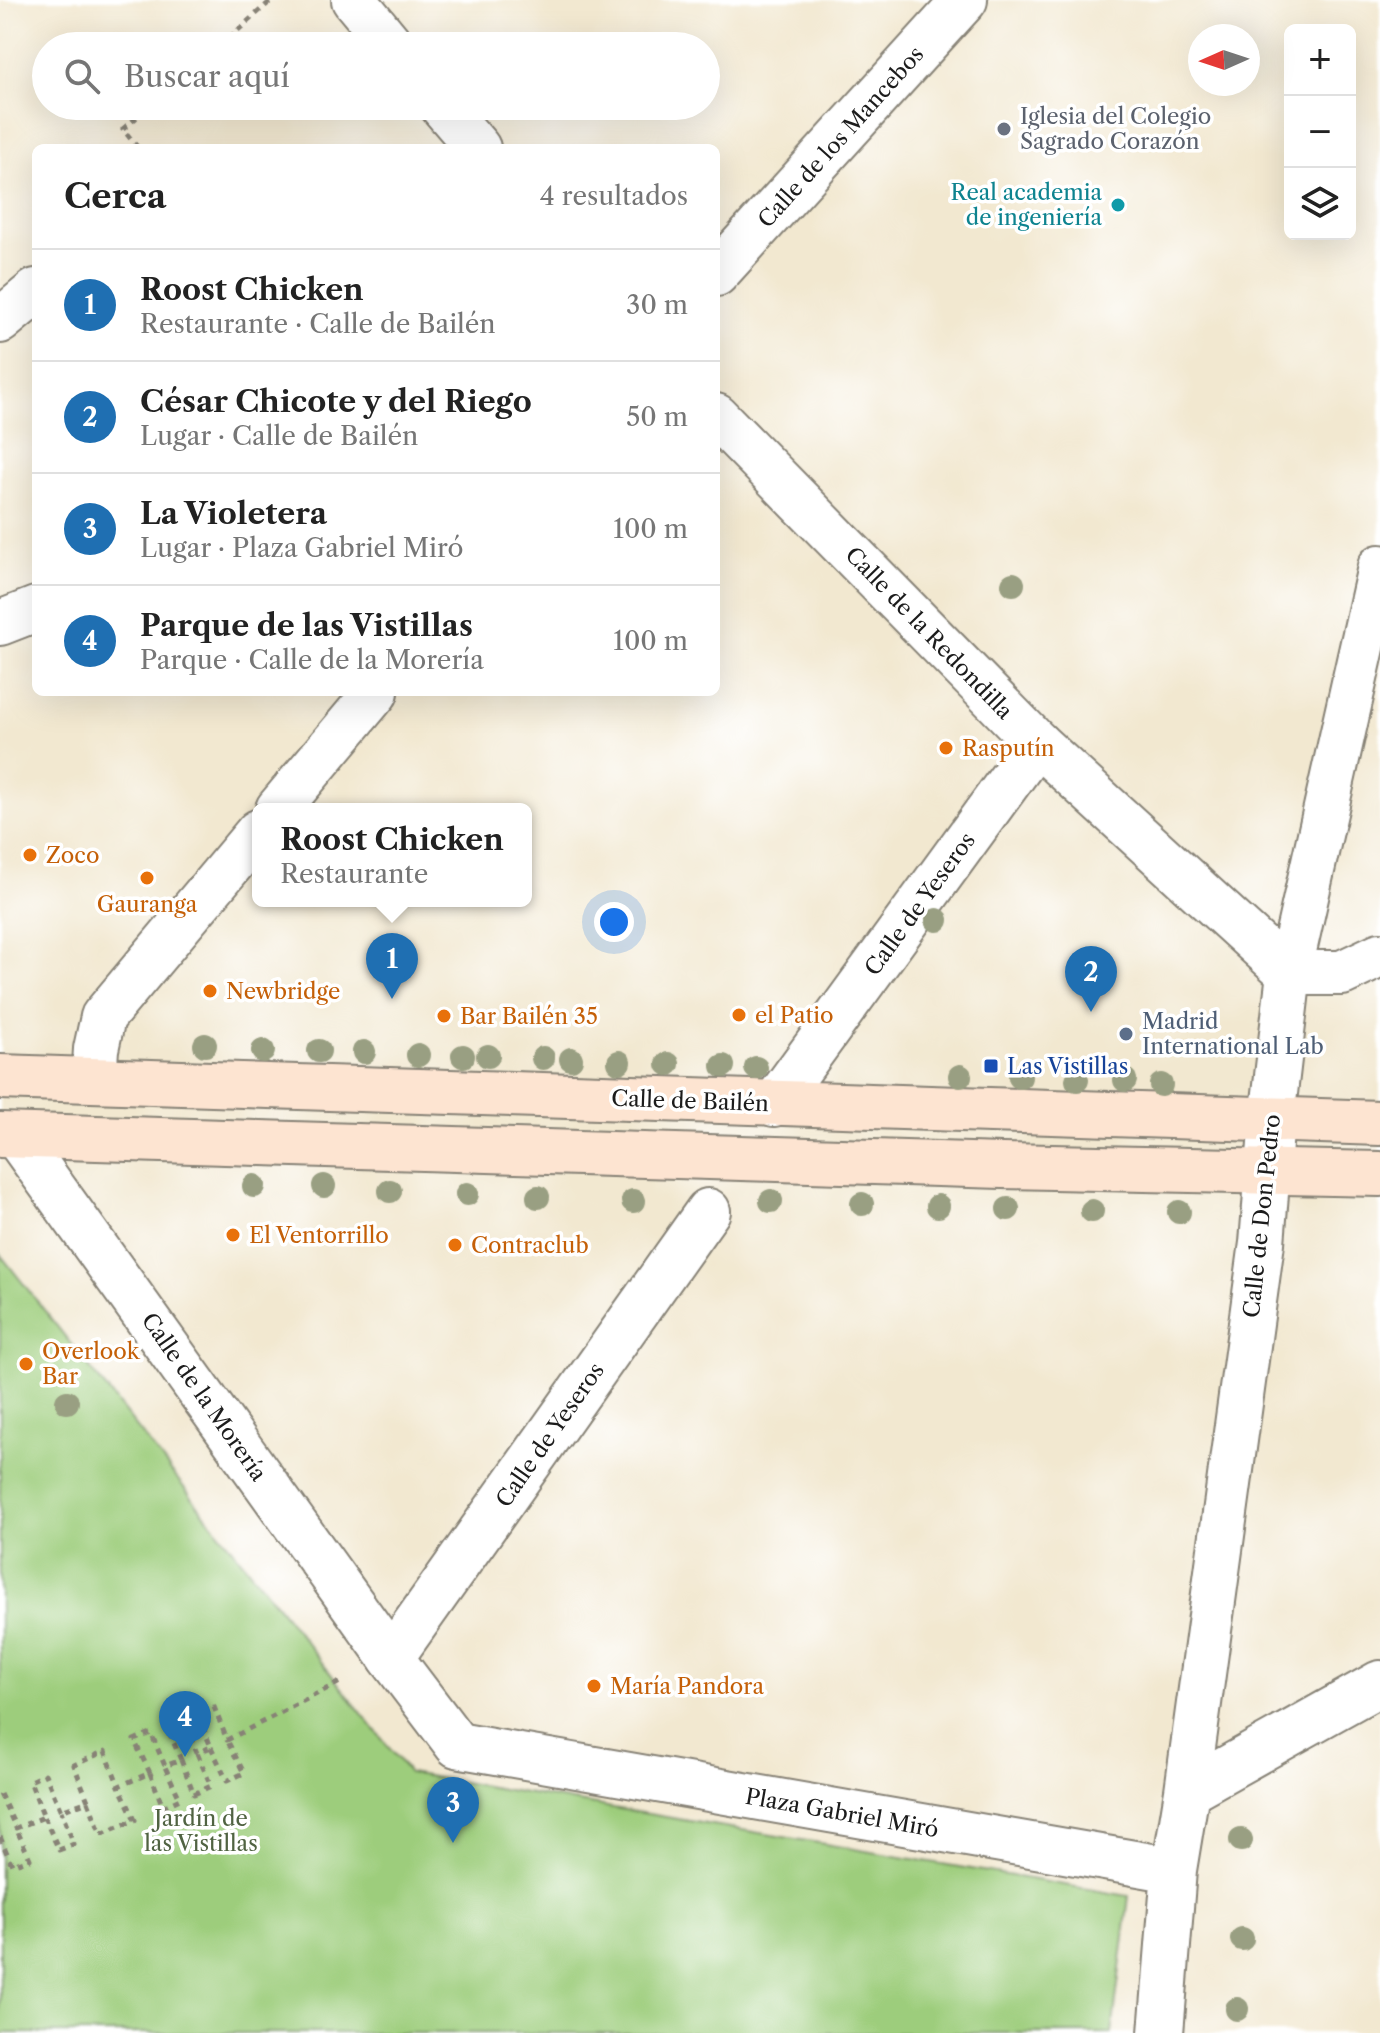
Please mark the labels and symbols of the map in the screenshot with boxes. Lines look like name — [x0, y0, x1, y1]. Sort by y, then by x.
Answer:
north arrow — [1188, 24, 1260, 96]
street label: Calle de los Mancebos — [753, 41, 929, 233]
place label: Iglesia del Colegio Sagrado Corazón — [1020, 103, 1211, 155]
marker: Iglesia del Colegio Sagrado Corazón — [995, 120, 1013, 138]
place label: Real academia de ingeniería — [950, 179, 1102, 231]
marker: Real academia de ingeniería — [1109, 196, 1127, 214]
street label: Calle de la Redondilla — [840, 541, 1018, 725]
place label: Rasputín — [962, 735, 1055, 762]
marker: Rasputín — [937, 739, 955, 757]
street label: Calle de Yeseros — [859, 827, 981, 981]
place label: Zoco — [46, 842, 99, 869]
marker: Zoco — [21, 846, 39, 864]
marker: Gauranga — [138, 869, 156, 887]
place label: Gauranga — [97, 891, 198, 918]
your location — [594, 902, 634, 942]
pin: 1 — [366, 933, 418, 999]
pin: 2 — [1065, 946, 1117, 1012]
place label: Newbridge — [226, 978, 340, 1005]
marker: Newbridge — [201, 982, 219, 1000]
place label: el Patio — [755, 1002, 834, 1029]
place label: Bar Bailén 35 — [460, 1003, 598, 1030]
marker: el Patio — [730, 1006, 748, 1024]
marker: Bar Bailén 35 — [435, 1007, 453, 1025]
place label: Madrid International Lab — [1142, 1008, 1324, 1060]
marker: Madrid International Lab — [1117, 1025, 1135, 1043]
place label: Las Vistillas — [1007, 1053, 1128, 1080]
marker: Las Vistillas — [982, 1057, 1000, 1075]
street label: Calle de Bailén — [611, 1085, 769, 1117]
street label: Calle de Don Pedro — [1238, 1113, 1286, 1319]
place label: El Ventorrillo — [249, 1222, 389, 1249]
marker: El Ventorrillo — [224, 1226, 242, 1244]
place label: Contraclub — [471, 1232, 589, 1259]
marker: Contraclub — [446, 1236, 464, 1254]
street label: Calle de la Morería — [136, 1308, 272, 1487]
place label: Overlook Bar — [42, 1338, 141, 1390]
marker: Overlook Bar — [17, 1355, 35, 1373]
street label: Calle de Yeseros — [490, 1358, 610, 1512]
place label: María Pandora — [610, 1673, 764, 1700]
marker: María Pandora — [585, 1677, 603, 1695]
pin: 4 — [159, 1691, 211, 1757]
pin: 3 — [427, 1777, 479, 1843]
street label: Plaza Gabriel Miró — [743, 1783, 941, 1843]
park label: Jardín de las Vistillas — [144, 1805, 258, 1857]

